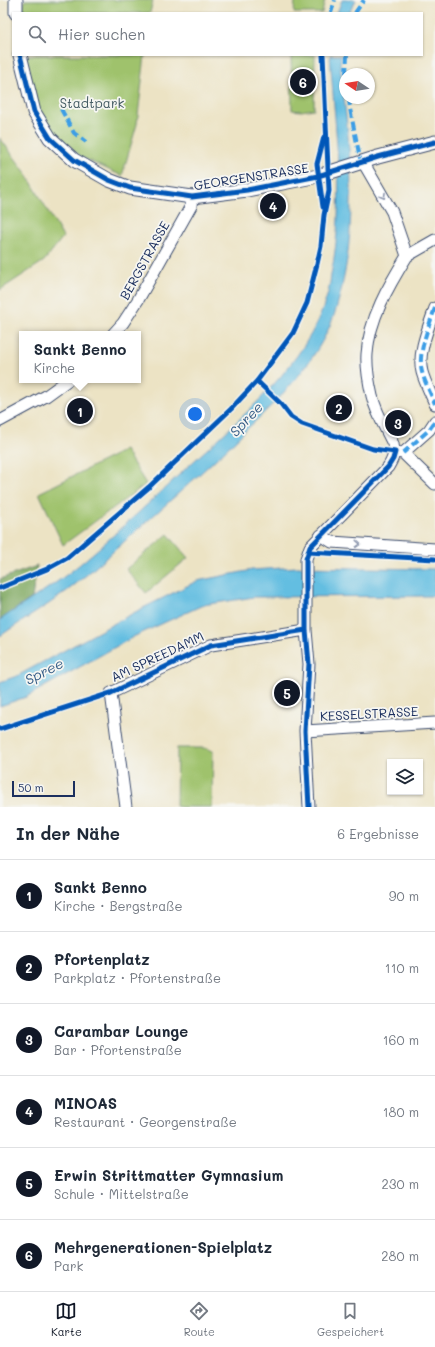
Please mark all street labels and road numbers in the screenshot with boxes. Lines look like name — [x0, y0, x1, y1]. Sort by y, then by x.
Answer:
street label: GEORGENSTRASSE — [192, 159, 310, 193]
street label: BERGSTRASSE — [115, 218, 173, 302]
street label: AM SPREEDAMM — [108, 627, 206, 685]
street label: KESSELSTRASSE — [319, 702, 419, 724]

